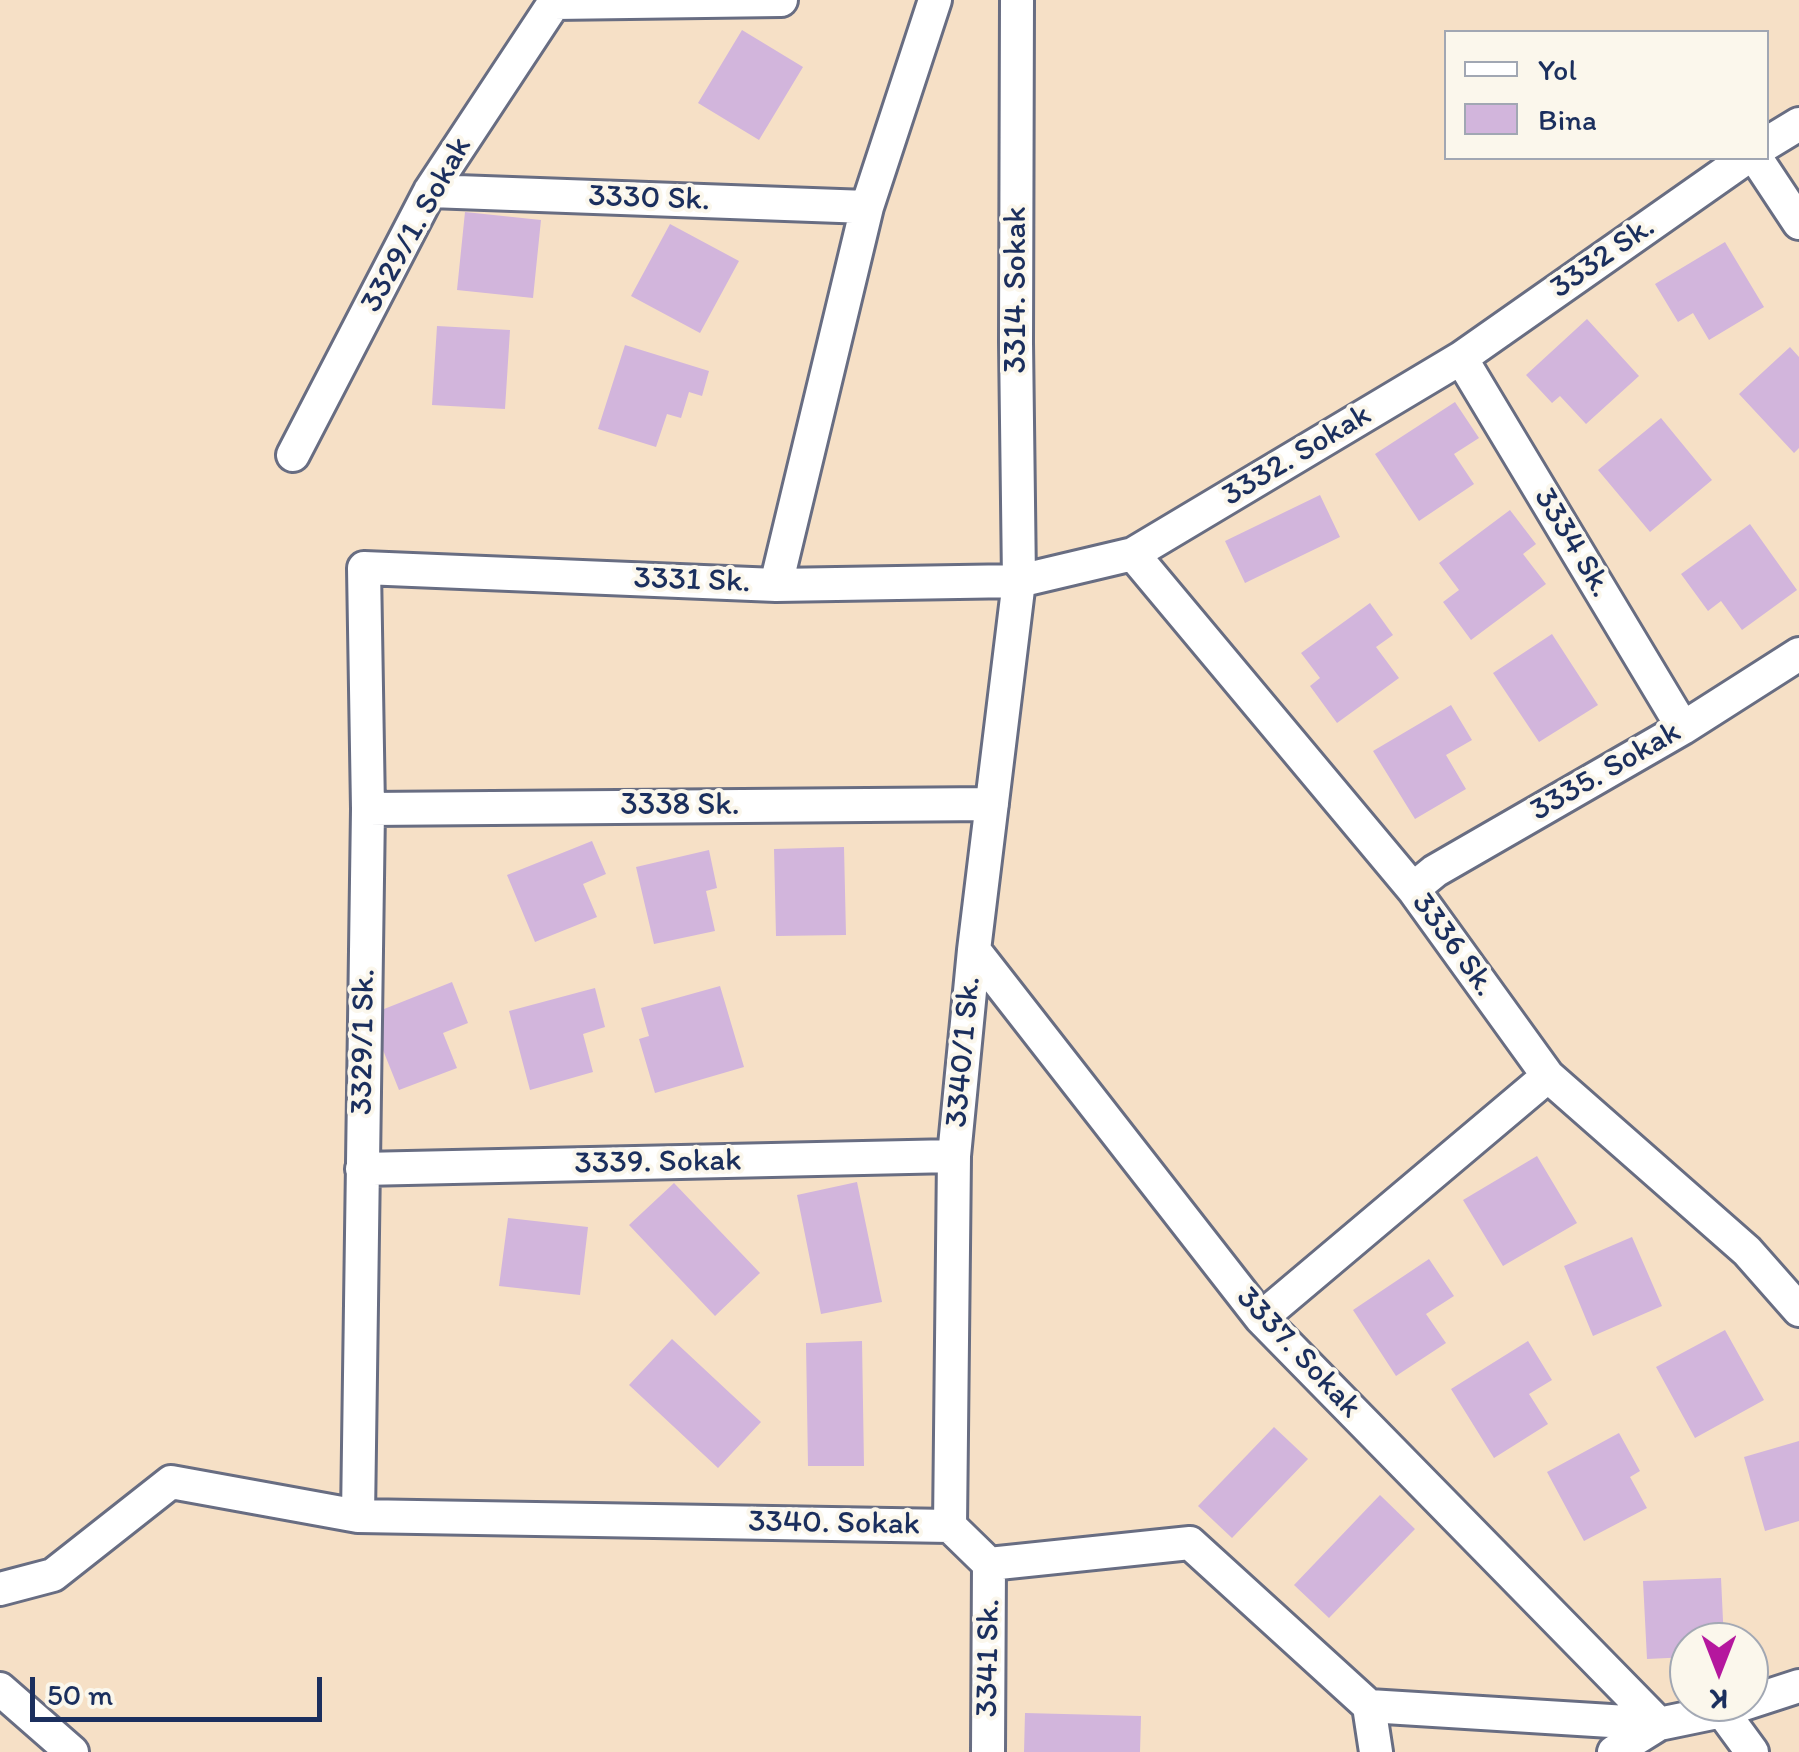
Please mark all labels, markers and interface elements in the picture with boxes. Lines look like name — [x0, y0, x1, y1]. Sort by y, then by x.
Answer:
legend — [1444, 30, 1769, 160]
text: Yol — [1538, 51, 1577, 88]
text: Bina — [1538, 101, 1597, 138]
street label: 3329/1. Sokak — [353, 130, 481, 320]
street label: 3330 Sk. — [588, 178, 710, 220]
street label: 3314. Sokak — [998, 206, 1036, 374]
street label: 3332 Sk. — [1543, 208, 1663, 308]
street label: 3332. Sokak — [1215, 396, 1379, 516]
street label: 3334 Sk. — [1524, 481, 1620, 605]
street label: 3331 Sk. — [633, 560, 751, 602]
street label: 3335. Sokak — [1524, 714, 1688, 830]
street label: 3338 Sk. — [620, 787, 740, 825]
street label: 3336 Sk. — [1403, 886, 1503, 1004]
street label: 3329/1 Sk. — [344, 968, 384, 1116]
street label: 3340/1 Sk. — [938, 975, 990, 1129]
street label: 3339. Sokak — [574, 1142, 742, 1184]
street label: 3337. Sokak — [1227, 1279, 1369, 1427]
street label: 3340. Sokak — [748, 1503, 920, 1545]
street label: 3341 Sk. — [969, 1598, 1009, 1718]
north arrow — [1669, 1622, 1769, 1722]
scale bar — [35, 1657, 328, 1719]
text: 50 m — [47, 1676, 113, 1713]
text: K — [1710, 1683, 1728, 1717]

